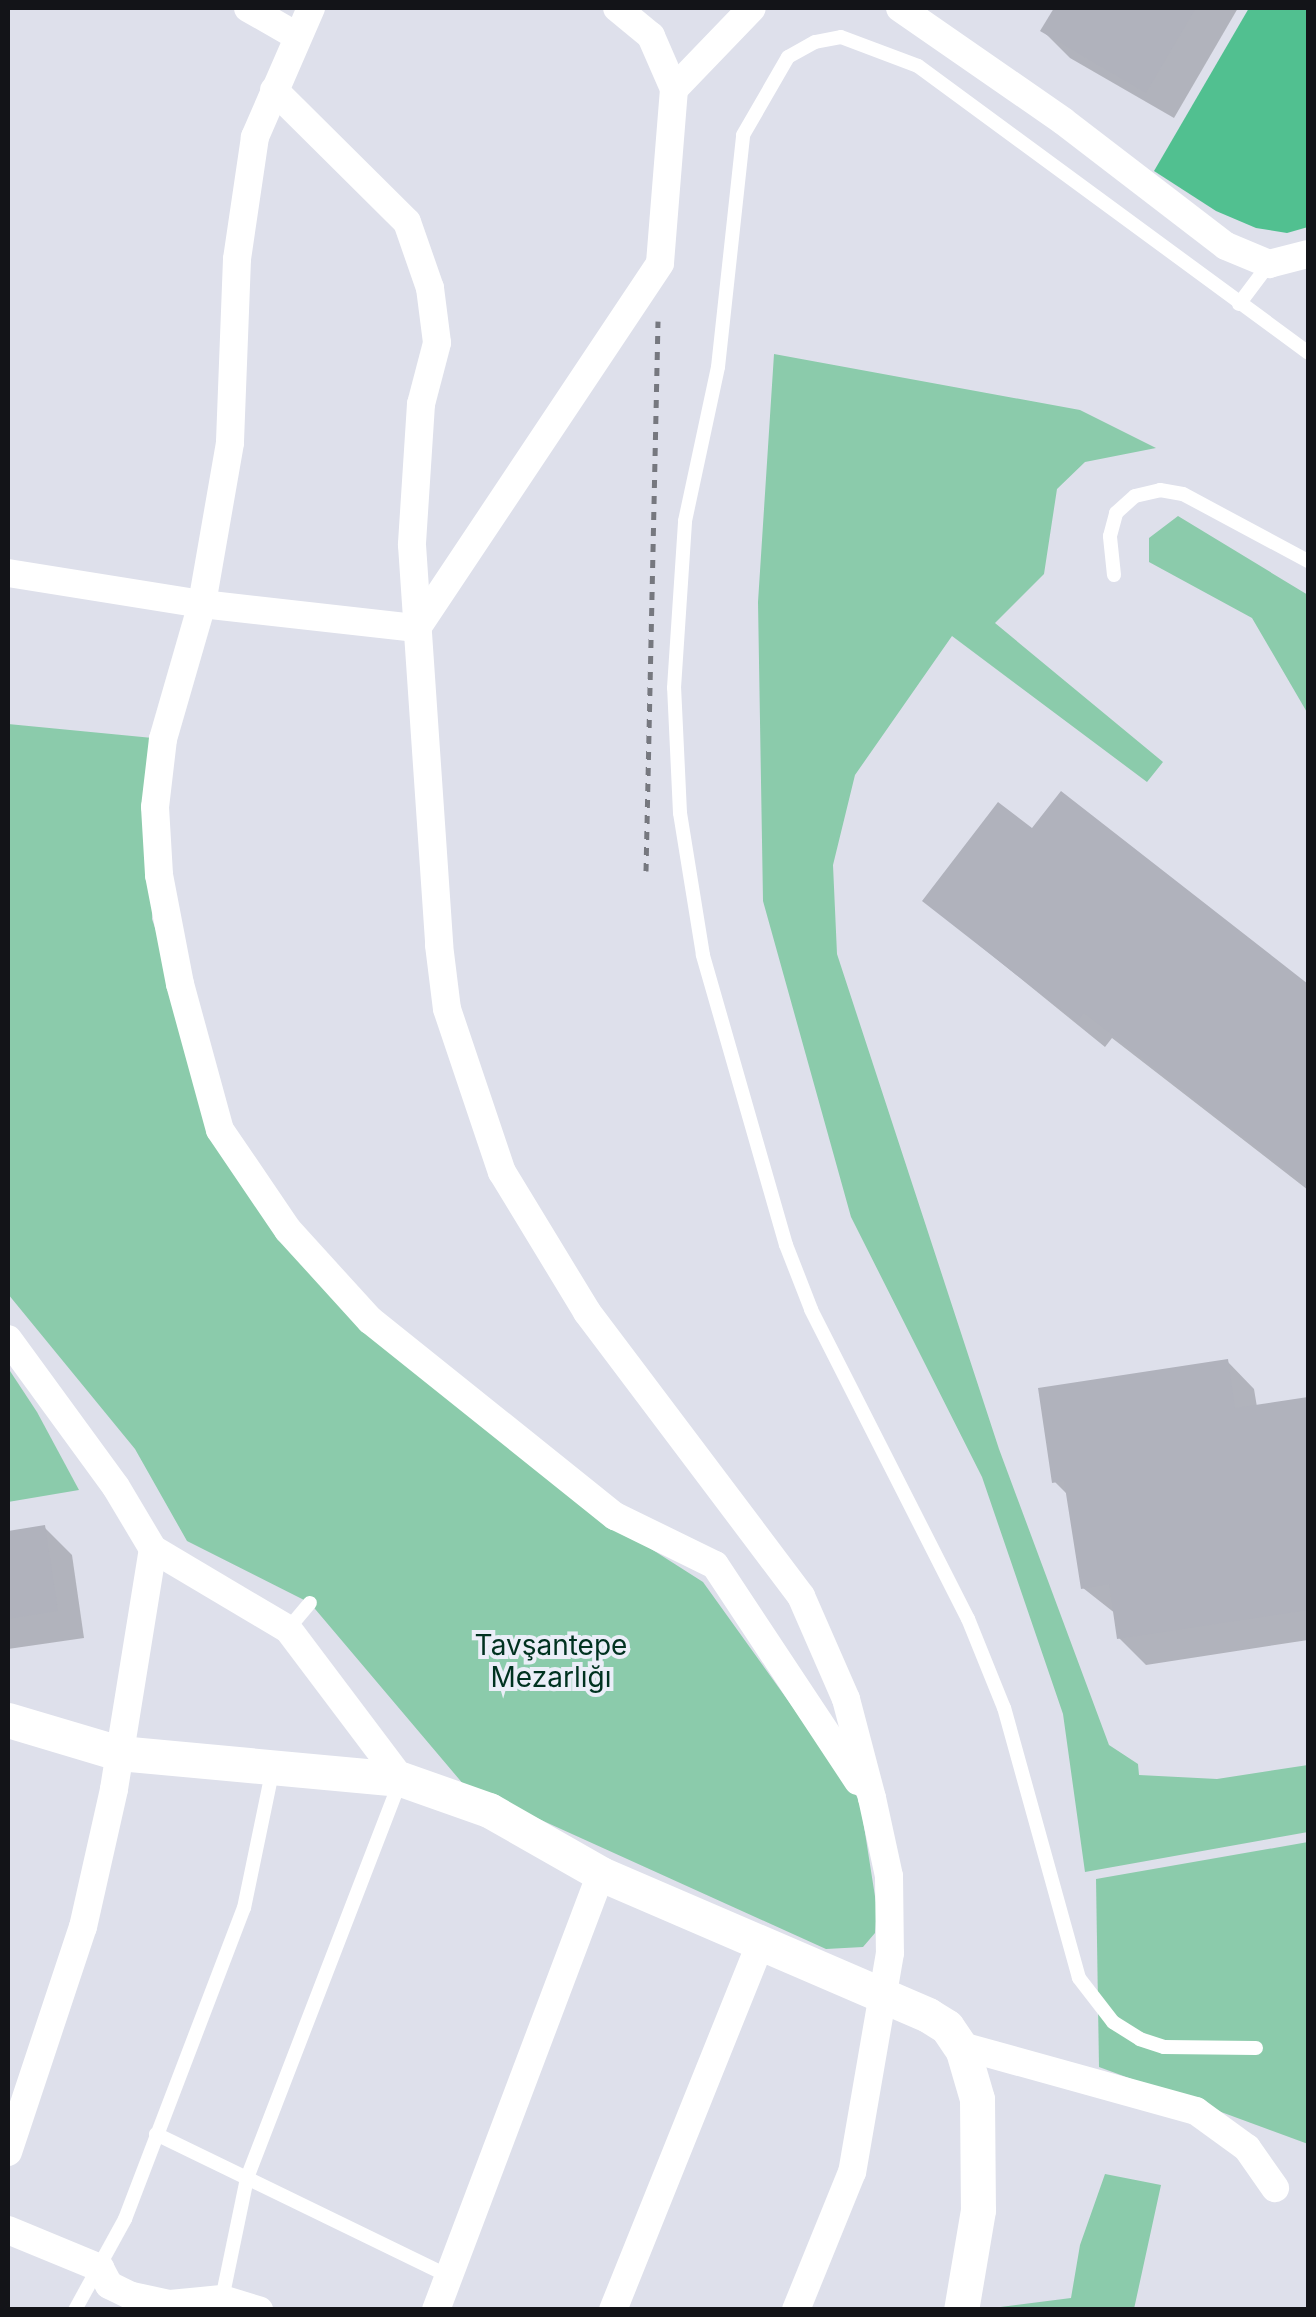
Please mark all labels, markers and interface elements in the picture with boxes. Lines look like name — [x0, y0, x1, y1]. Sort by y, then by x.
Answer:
park label: Tavşantepe Mezarlığı — [475, 1628, 627, 1694]

